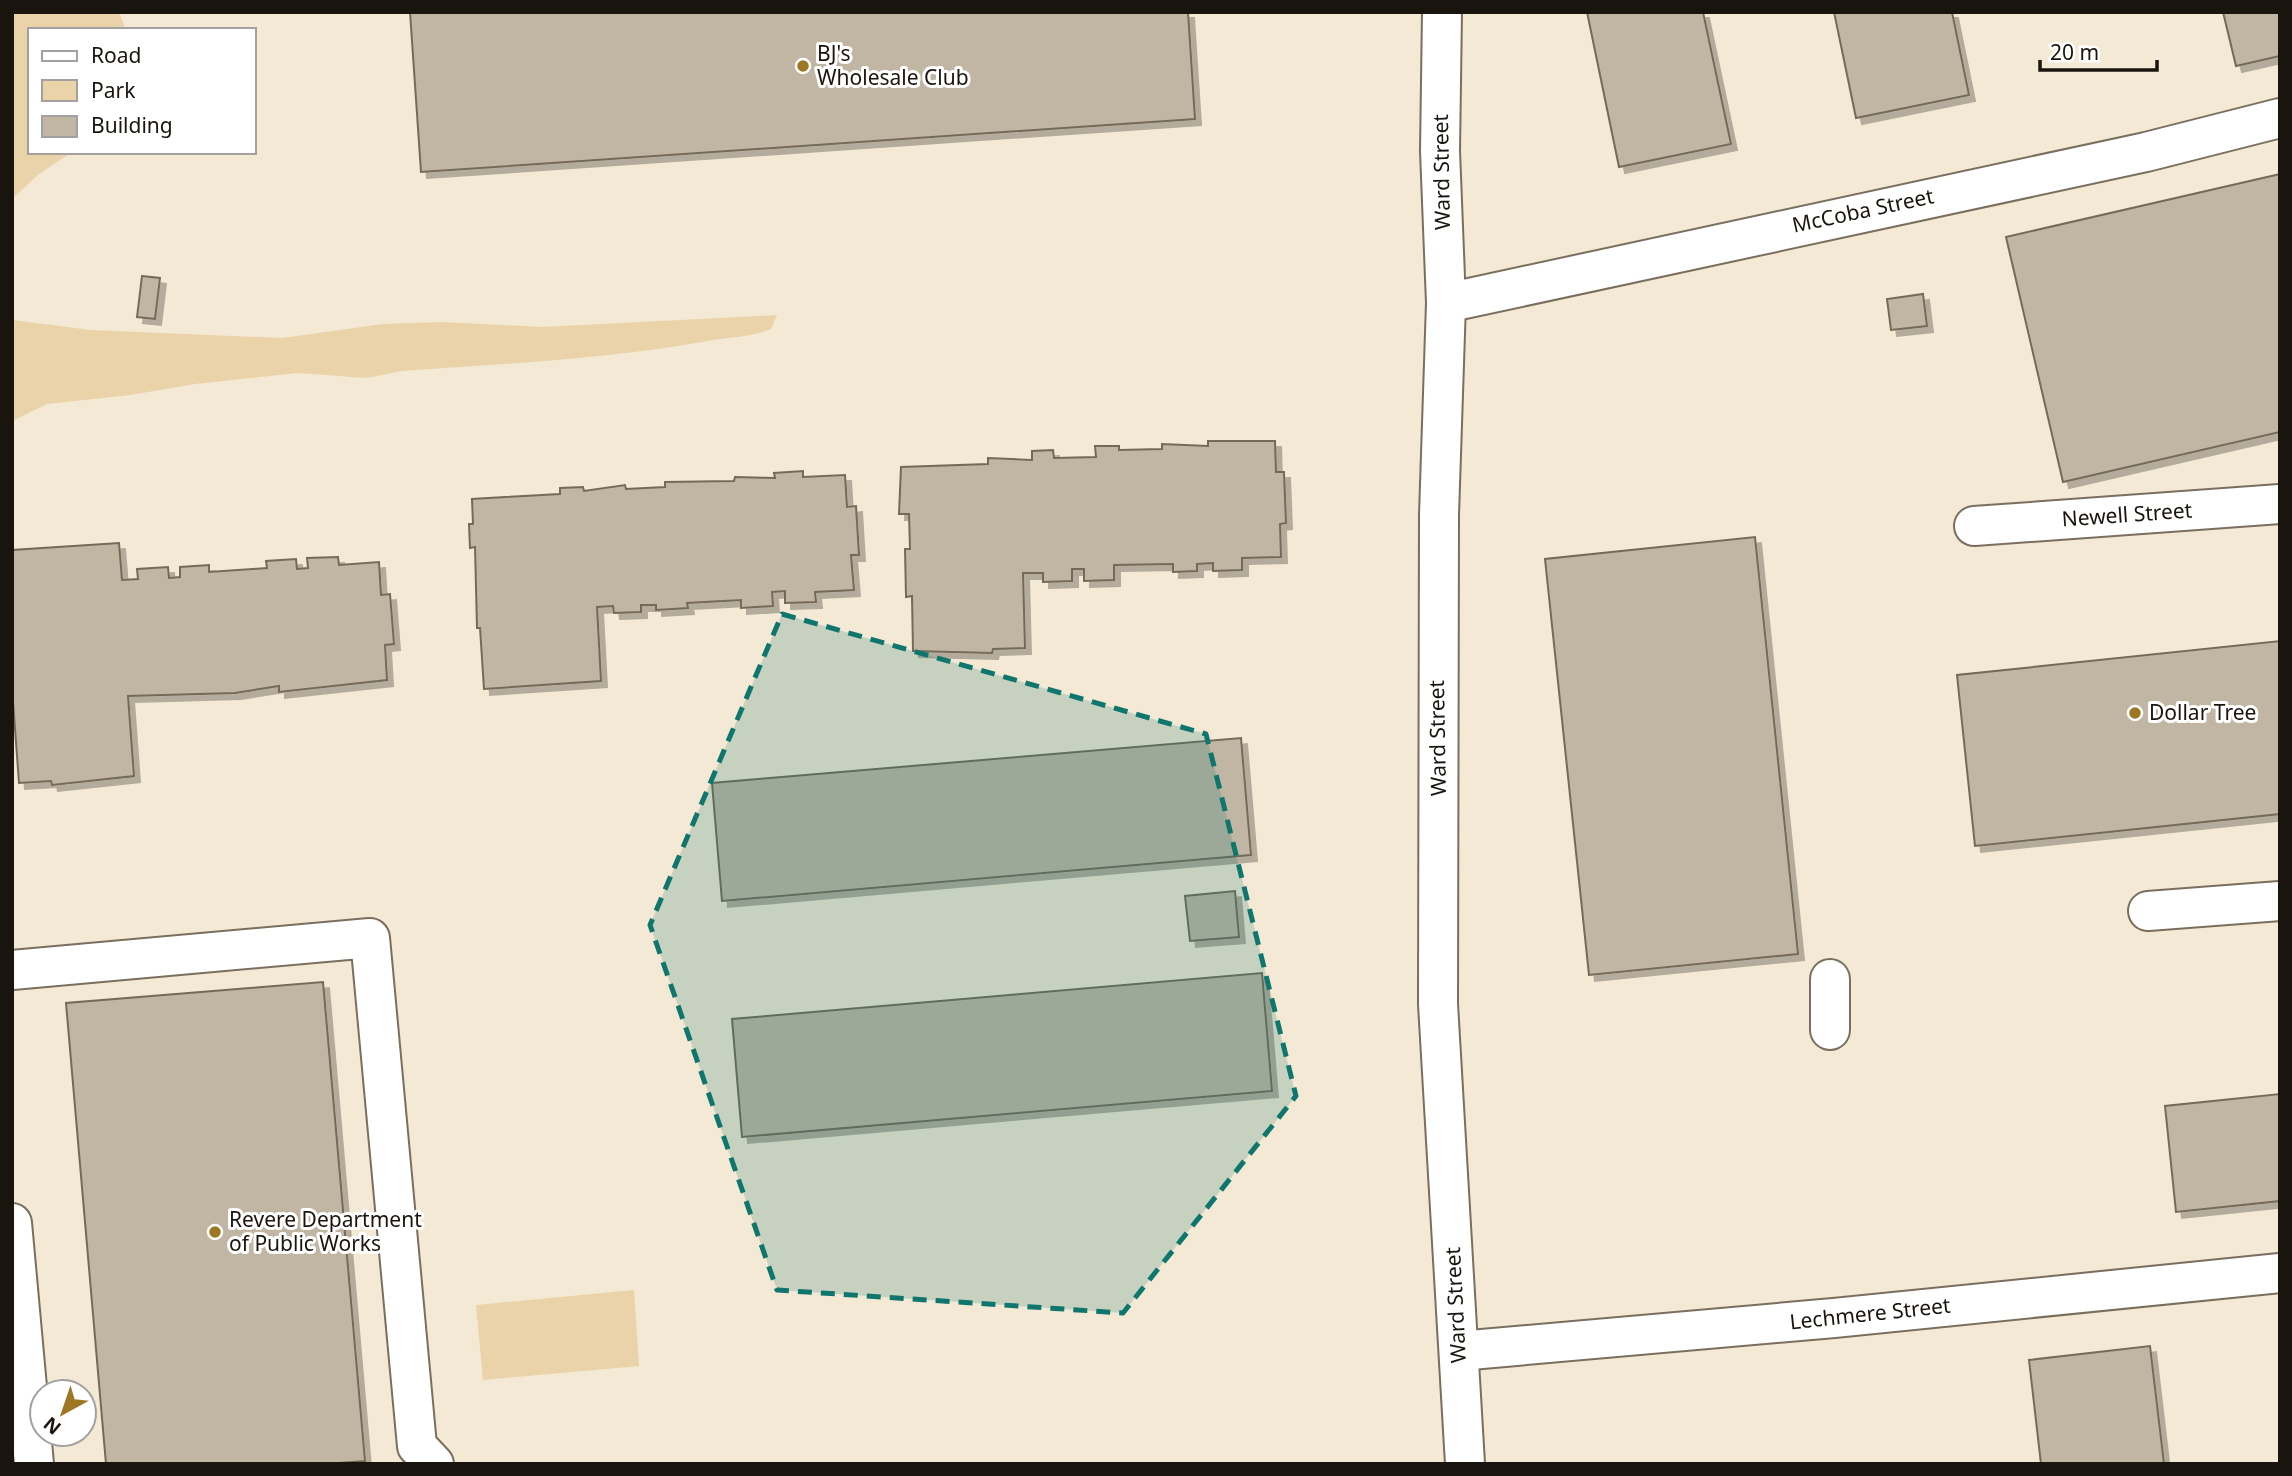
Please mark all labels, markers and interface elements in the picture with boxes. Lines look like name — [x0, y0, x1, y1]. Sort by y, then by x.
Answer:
legend — [28, 28, 256, 154]
scale bar — [2040, 28, 2157, 72]
text: 20 m — [2050, 38, 2099, 66]
place label: BJ's Wholesale Club — [817, 39, 969, 91]
text: Road — [91, 41, 141, 69]
marker: BJ's Wholesale Club — [795, 58, 811, 74]
text: Park — [91, 76, 136, 104]
text: Building — [91, 111, 173, 139]
street label: Ward Street — [1426, 113, 1456, 230]
street label: McCoba Street — [1790, 181, 1936, 239]
street label: Newell Street — [2061, 495, 2193, 533]
street label: Ward Street — [1422, 679, 1452, 796]
place label: Dollar Tree — [2149, 698, 2256, 726]
marker: Dollar Tree — [2127, 705, 2143, 721]
place label: Revere Department of Public Works — [229, 1205, 422, 1257]
marker: Revere Department of Public Works — [207, 1224, 223, 1240]
street label: Ward Street — [1438, 1246, 1472, 1364]
street label: Lechmere Street — [1788, 1291, 1952, 1335]
north arrow — [28, 1378, 98, 1448]
text: N — [38, 1411, 66, 1441]

